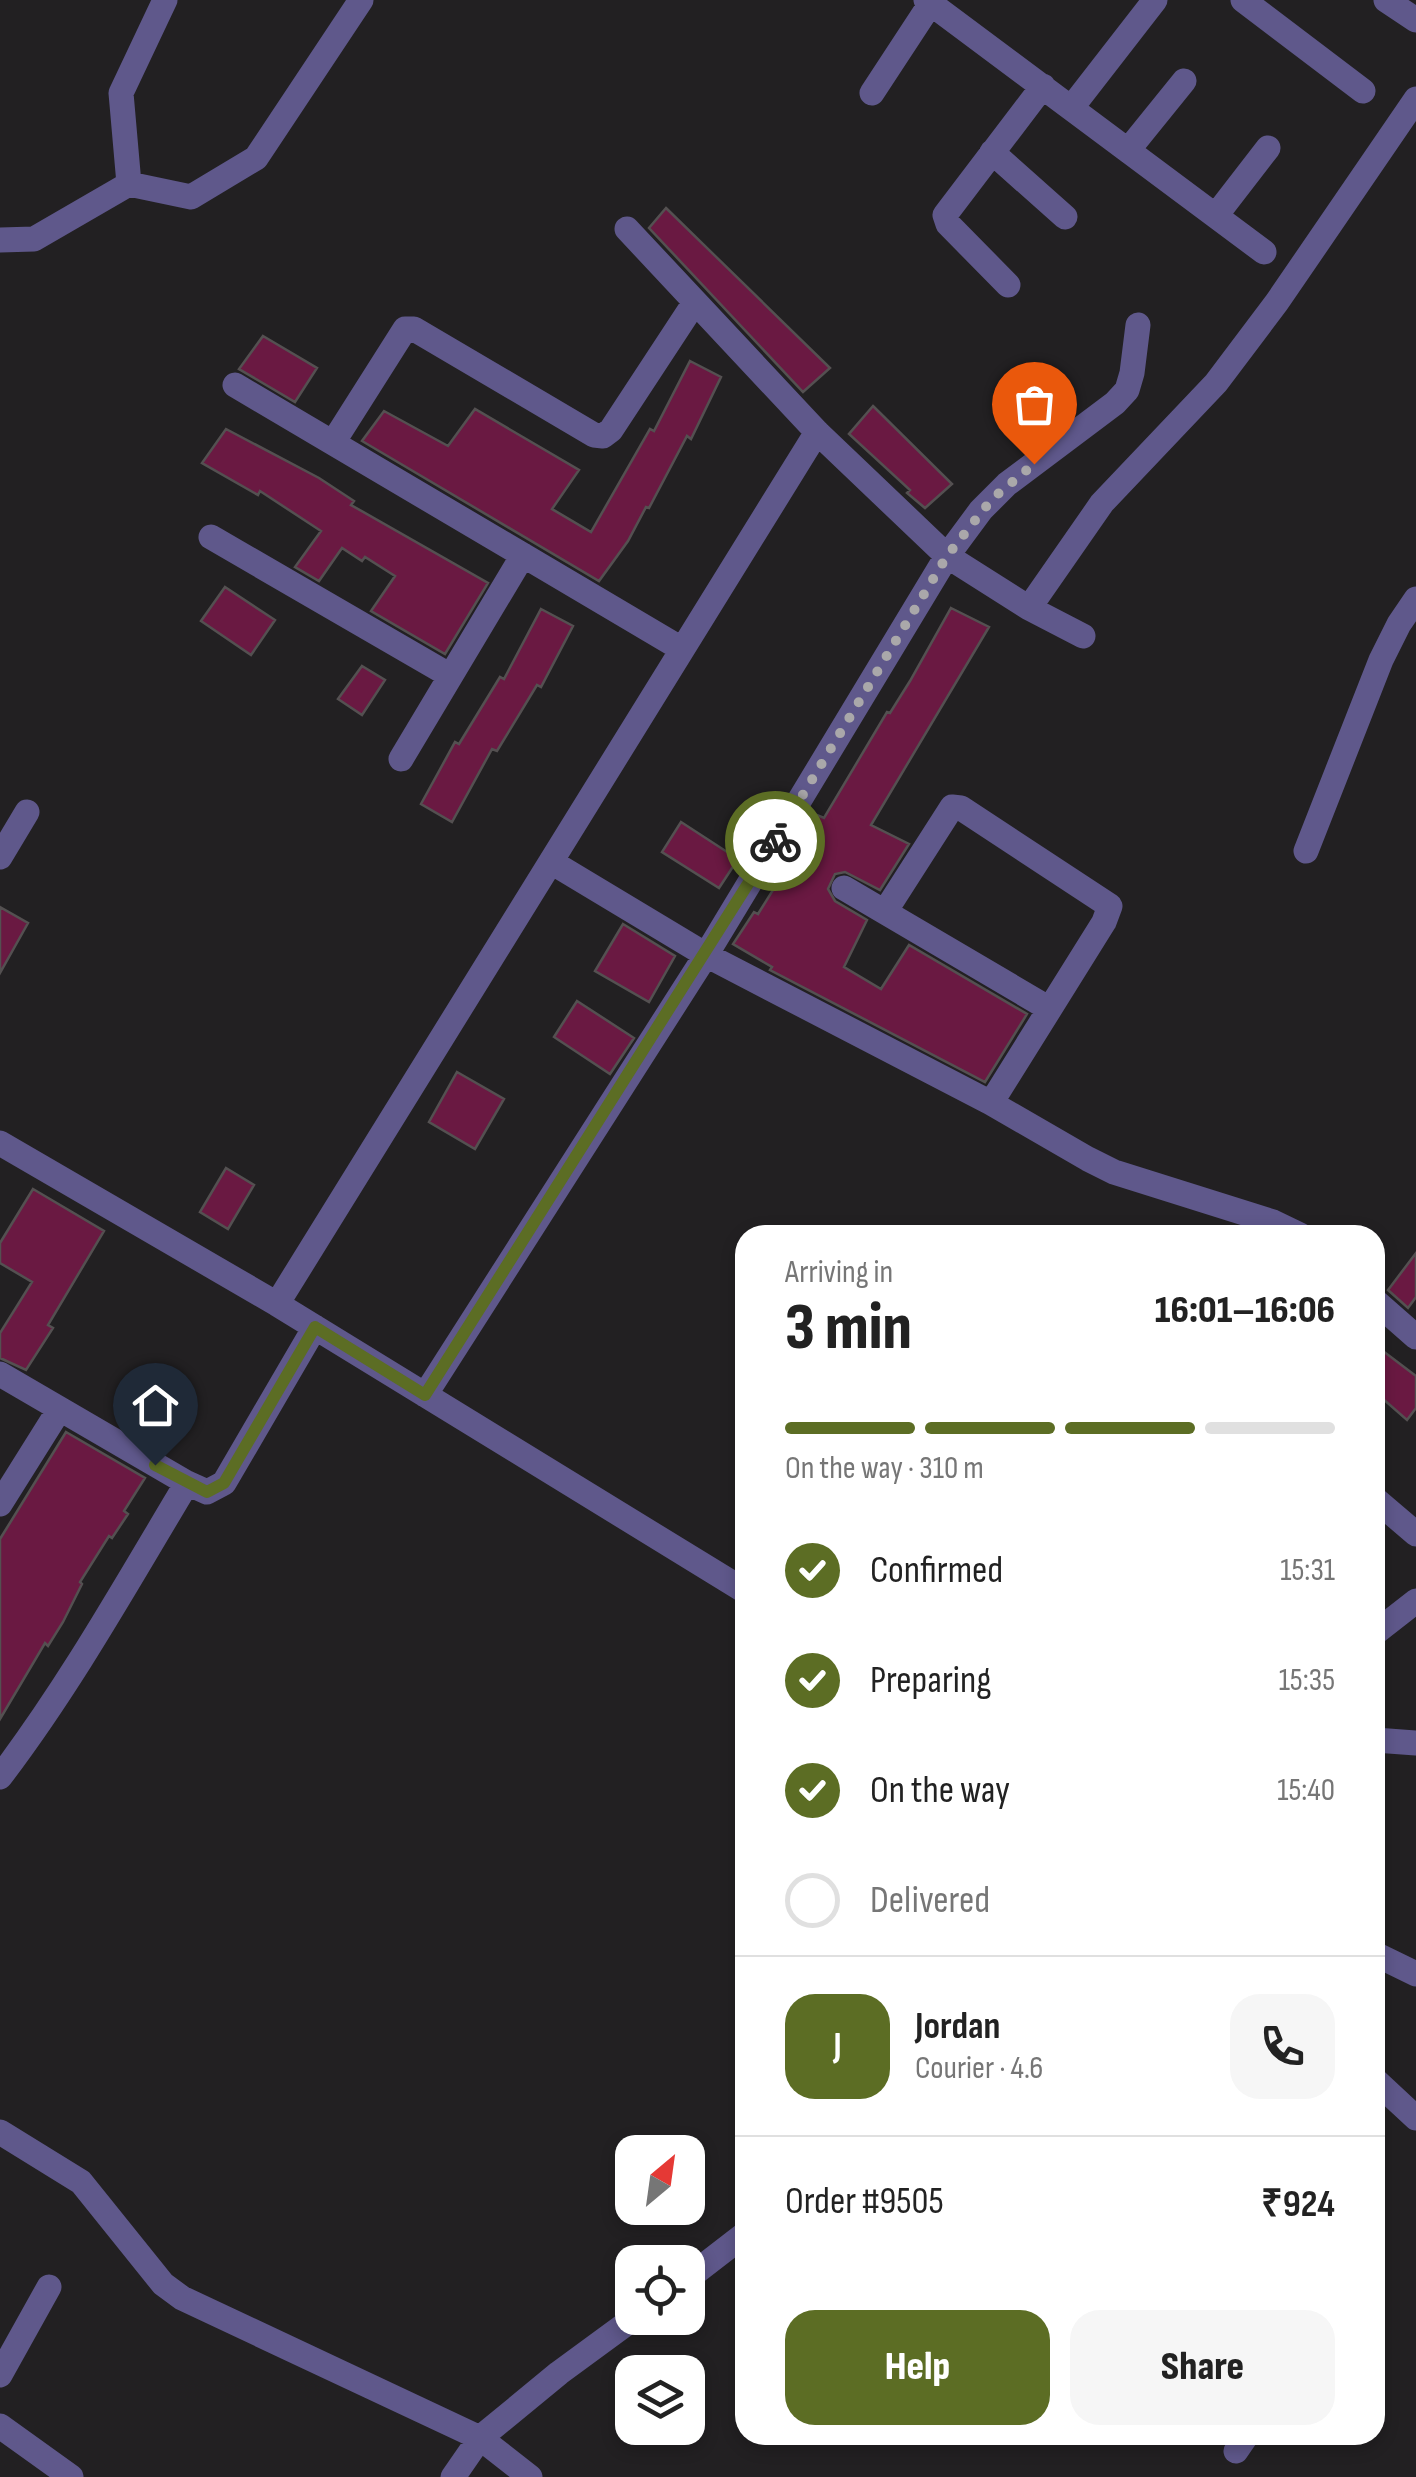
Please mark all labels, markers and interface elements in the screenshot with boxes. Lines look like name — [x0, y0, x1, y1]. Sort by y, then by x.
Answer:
pin — [992, 362, 1077, 465]
icon: bag — [1007, 377, 1062, 432]
courier — [725, 791, 825, 891]
icon: bike — [748, 814, 803, 869]
text: Arriving in — [785, 1253, 893, 1292]
text: 16:01–16:06 — [1155, 1288, 1335, 1333]
text: 3 min — [785, 1290, 912, 1368]
pin — [113, 1363, 198, 1466]
icon: home — [128, 1378, 183, 1433]
text: On the way · 310 m — [785, 1449, 984, 1488]
icon: check — [785, 1543, 840, 1598]
text: Confirmed — [870, 1548, 1003, 1593]
text: 15:31 — [1280, 1551, 1335, 1590]
icon: check — [785, 1653, 840, 1708]
text: Preparing — [870, 1658, 991, 1703]
text: 15:35 — [1279, 1661, 1335, 1700]
icon: check — [785, 1763, 840, 1818]
text: On the way — [870, 1768, 1010, 1813]
text: 15:40 — [1277, 1771, 1335, 1810]
text: Delivered — [870, 1878, 990, 1923]
button: phone — [1230, 1994, 1335, 2099]
text: Jordan — [915, 2004, 1000, 2049]
text: J — [833, 2024, 842, 2069]
text: Courier · 4.6 — [915, 2049, 1043, 2088]
north arrow — [615, 2135, 705, 2225]
map controls — [615, 2135, 705, 2445]
text: Order #9505 — [785, 2179, 944, 2224]
text: ₹924 — [1261, 2182, 1335, 2227]
button: locate — [615, 2245, 705, 2335]
button: Help — [785, 2310, 1050, 2425]
button: Share — [1070, 2310, 1335, 2425]
button: layers — [615, 2355, 705, 2445]

